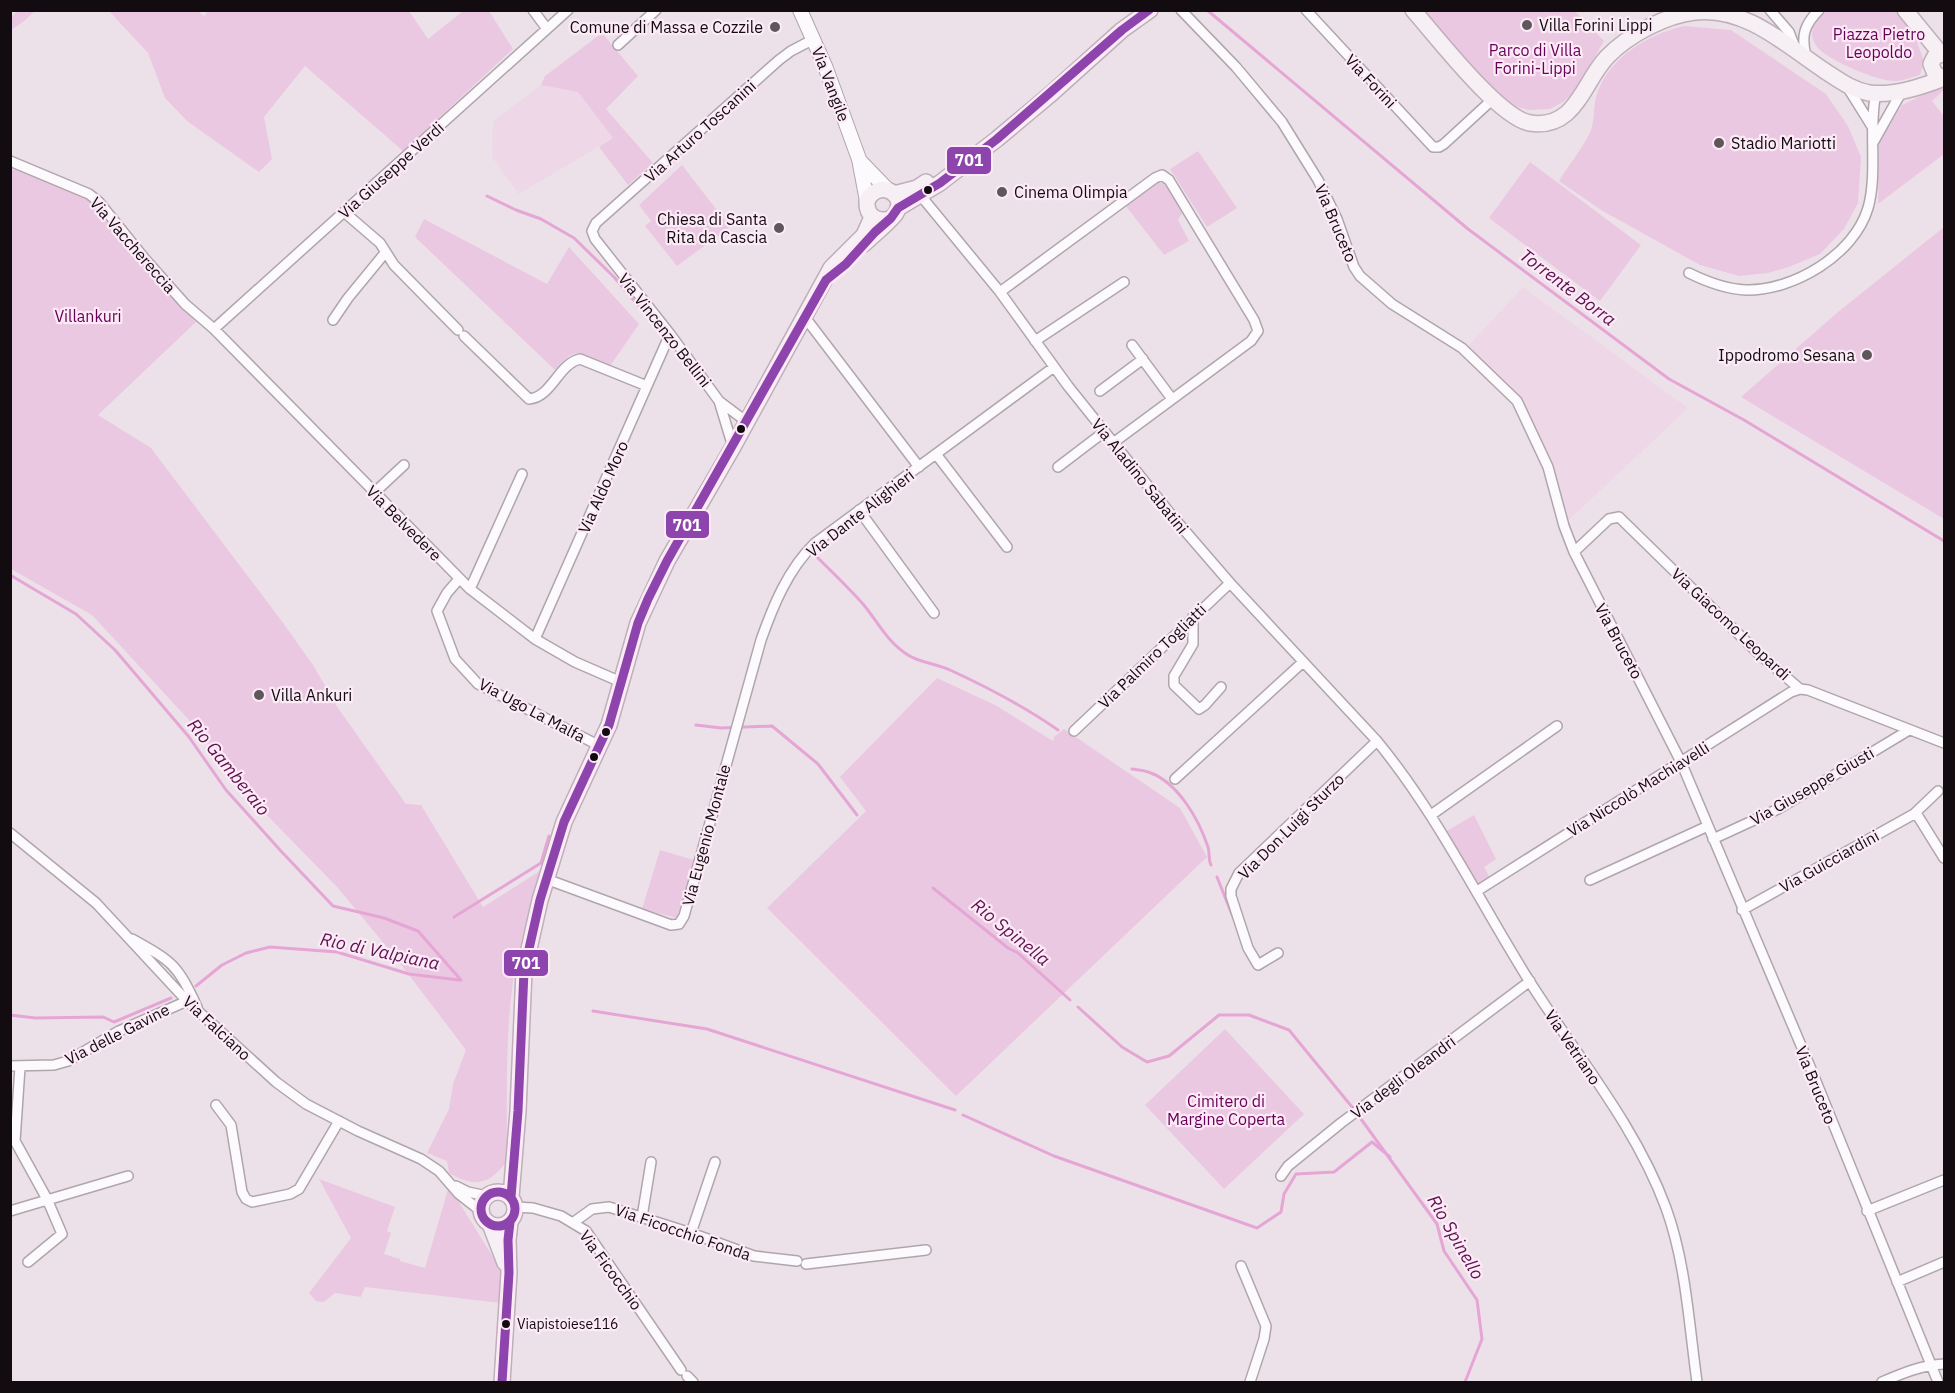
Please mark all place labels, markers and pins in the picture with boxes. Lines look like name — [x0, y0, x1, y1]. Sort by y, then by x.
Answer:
place label: Villa Forini Lippi — [1539, 15, 1653, 35]
place label: Comune di Massa e Cozzile — [570, 17, 763, 37]
marker: Villa Forini Lippi — [1520, 18, 1534, 32]
marker: Comune di Massa e Cozzile — [768, 20, 782, 34]
place label: Stadio Mariotti — [1731, 133, 1836, 153]
marker: Stadio Mariotti — [1712, 136, 1726, 150]
place label: Cinema Olimpia — [1014, 182, 1128, 202]
unlabelled marker — [922, 184, 934, 196]
marker: Cinema Olimpia — [995, 185, 1009, 199]
place label: Chiesa di Santa Rita da Cascia — [657, 209, 767, 247]
marker: Chiesa di Santa Rita da Cascia — [772, 221, 786, 235]
place label: Ippodromo Sesana — [1718, 345, 1855, 365]
marker: Ippodromo Sesana — [1860, 348, 1874, 362]
unlabelled marker — [735, 423, 747, 435]
place label: Villa Ankuri — [271, 685, 352, 705]
marker: Villa Ankuri — [252, 688, 266, 702]
unlabelled marker — [600, 726, 612, 738]
unlabelled marker — [588, 751, 600, 763]
place label: Viapistoiese116 — [517, 1315, 618, 1333]
marker: Viapistoiese116 — [500, 1318, 512, 1330]

